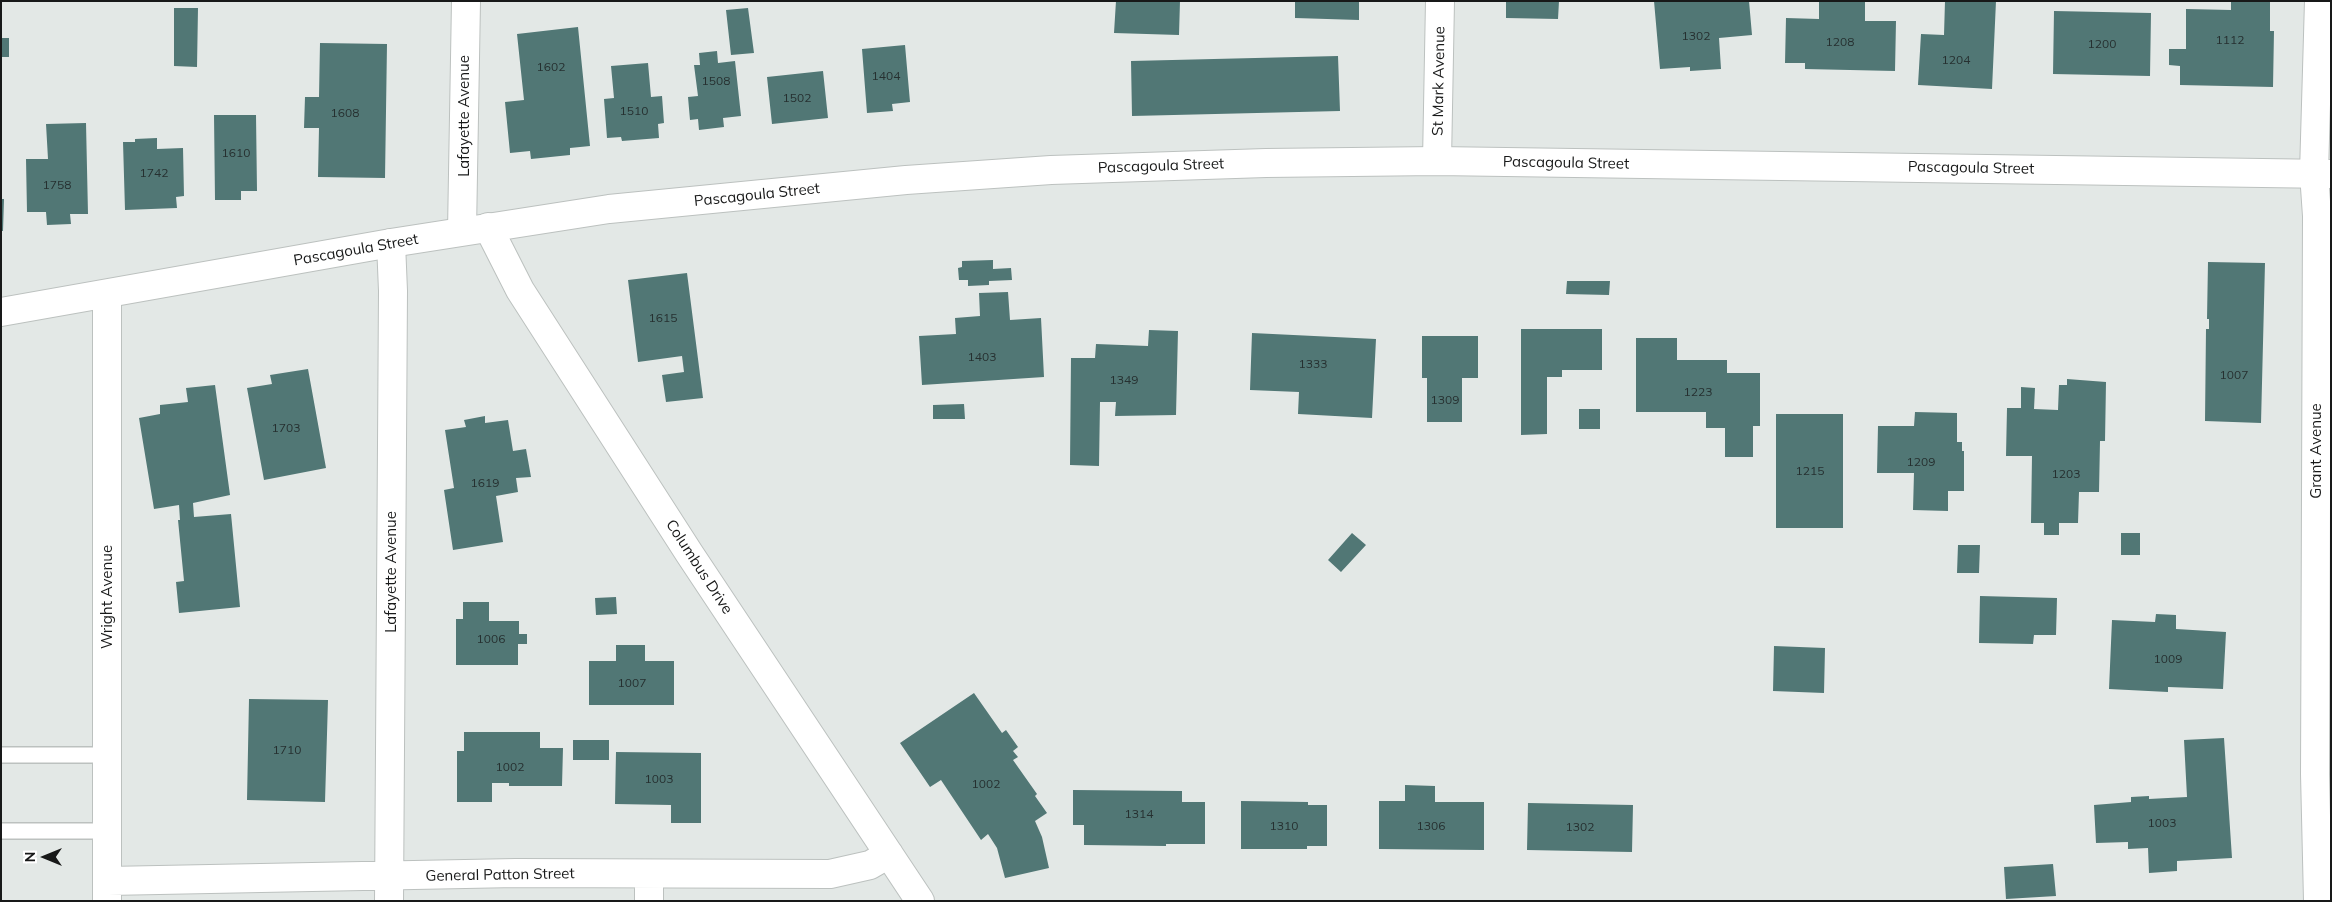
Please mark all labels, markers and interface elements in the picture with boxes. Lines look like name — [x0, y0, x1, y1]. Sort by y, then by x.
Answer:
street label: St Mark Avenue — [1429, 26, 1449, 136]
house number: 1302 — [1682, 29, 1710, 43]
house number: 1112 — [2216, 33, 2244, 47]
house number: 1208 — [1826, 35, 1854, 49]
house number: 1200 — [2088, 37, 2116, 51]
house number: 1204 — [1942, 53, 1970, 67]
street label: Lafayette Avenue — [455, 55, 473, 177]
house number: 1602 — [537, 60, 565, 74]
house number: 1404 — [872, 69, 900, 83]
house number: 1508 — [702, 74, 730, 88]
house number: 1502 — [783, 91, 811, 105]
house number: 1510 — [620, 104, 648, 118]
house number: 1608 — [331, 106, 359, 120]
house number: 1610 — [222, 146, 250, 160]
street label: Pascagoula Street — [1503, 153, 1629, 173]
street label: Pascagoula Street — [1098, 155, 1224, 177]
street label: Pascagoula Street — [1908, 158, 2034, 178]
house number: 1742 — [140, 166, 168, 180]
house number: 1758 — [43, 178, 71, 192]
street label: Pascagoula Street — [693, 179, 821, 211]
street label: Pascagoula Street — [292, 230, 420, 270]
house number: 1615 — [649, 311, 677, 325]
house number: 1403 — [968, 350, 996, 364]
house number: 1333 — [1299, 357, 1327, 371]
house number: 1007 — [2220, 368, 2248, 382]
house number: 1349 — [1110, 373, 1138, 387]
house number: 1223 — [1684, 385, 1712, 399]
house number: 1309 — [1431, 393, 1459, 407]
street label: Grant Avenue — [2307, 403, 2325, 499]
house number: 1703 — [272, 421, 300, 435]
house number: 1209 — [1907, 455, 1935, 469]
house number: 1215 — [1796, 464, 1824, 478]
house number: 1203 — [2052, 467, 2080, 481]
house number: 1619 — [471, 476, 499, 490]
street label: Lafayette Avenue — [382, 511, 400, 633]
street label: Columbus Drive — [662, 516, 736, 618]
street label: Wright Avenue — [98, 545, 116, 649]
house number: 1006 — [477, 632, 505, 646]
house number: 1009 — [2154, 652, 2182, 666]
house number: 1007 — [618, 676, 646, 690]
house number: 1710 — [273, 743, 301, 757]
house number: 1002 — [496, 760, 524, 774]
house number: 1003 — [645, 772, 673, 786]
house number: 1002 — [972, 777, 1000, 791]
house number: 1314 — [1125, 807, 1153, 821]
house number: 1003 — [2148, 816, 2176, 830]
house number: 1310 — [1270, 819, 1298, 833]
house number: 1306 — [1417, 819, 1445, 833]
house number: 1302 — [1566, 820, 1594, 834]
north arrow — [20, 832, 70, 882]
text: N — [21, 852, 39, 862]
street label: General Patton Street — [425, 865, 575, 885]

